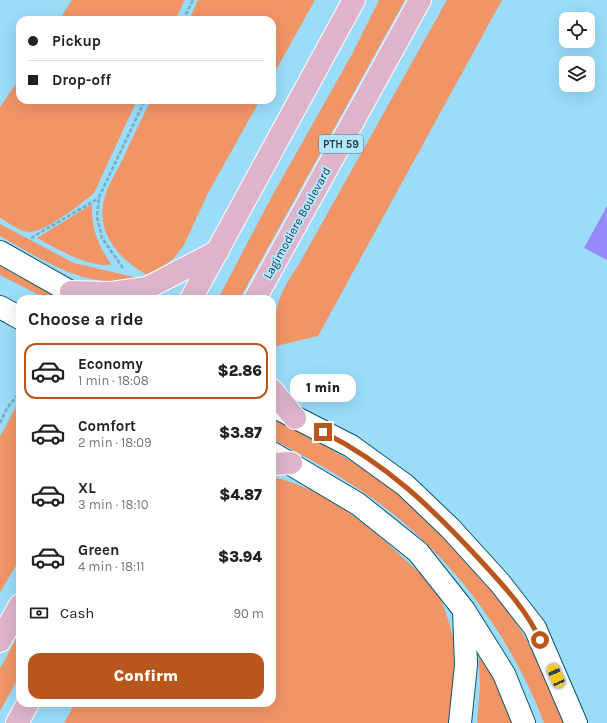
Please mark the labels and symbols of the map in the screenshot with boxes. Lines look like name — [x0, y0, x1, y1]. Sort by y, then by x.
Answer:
road number: PTH 59 — [319, 135, 363, 153]
street label: Lagimodiere Boulevard — [260, 165, 334, 281]
callout: 1 min — [290, 374, 356, 402]
route end — [314, 423, 332, 441]
route start — [531, 631, 549, 649]
car — [546, 663, 566, 689]

